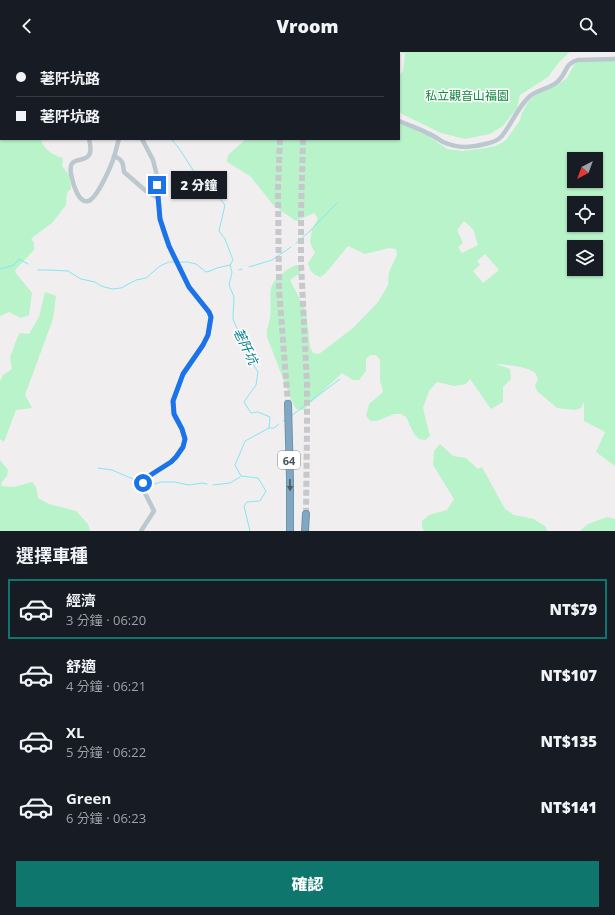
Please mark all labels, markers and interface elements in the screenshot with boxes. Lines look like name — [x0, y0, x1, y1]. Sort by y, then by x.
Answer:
text: Vroom — [277, 14, 338, 38]
icon: back — [16, 15, 38, 37]
icon: search — [577, 15, 599, 37]
text: 荖阡坑路 — [40, 68, 100, 88]
park label: 私立觀音山福園 — [425, 87, 509, 104]
text: 荖阡坑路 — [40, 106, 100, 126]
north arrow — [567, 152, 603, 188]
map controls — [567, 152, 603, 276]
callout: 2 分鐘 — [171, 171, 227, 199]
route end — [148, 176, 166, 194]
text: 2 分鐘 — [181, 176, 218, 194]
button: locate — [567, 196, 603, 232]
button: layers — [567, 240, 603, 276]
water label: 荖阡坑 — [229, 325, 264, 369]
road number: 64 — [278, 451, 300, 469]
route start — [134, 474, 152, 492]
one-way arrow — [287, 479, 293, 492]
text: 選擇車種 — [16, 543, 88, 567]
text: 經濟 — [66, 590, 96, 610]
icon: car — [18, 591, 54, 627]
text: NT$79 — [549, 599, 597, 619]
text: 3 分鐘 · 06:20 — [66, 611, 146, 629]
text: 舒適 — [66, 656, 96, 676]
icon: car — [18, 657, 54, 693]
text: NT$107 — [541, 665, 597, 685]
text: 4 分鐘 · 06:21 — [66, 677, 146, 695]
text: XL — [66, 722, 84, 742]
icon: car — [18, 723, 54, 759]
text: NT$135 — [541, 731, 597, 751]
text: 5 分鐘 · 06:22 — [66, 743, 146, 761]
text: Green — [66, 788, 111, 808]
icon: car — [18, 789, 54, 825]
text: NT$141 — [541, 797, 597, 817]
text: 6 分鐘 · 06:23 — [66, 809, 146, 827]
button: 確認 — [16, 861, 599, 907]

